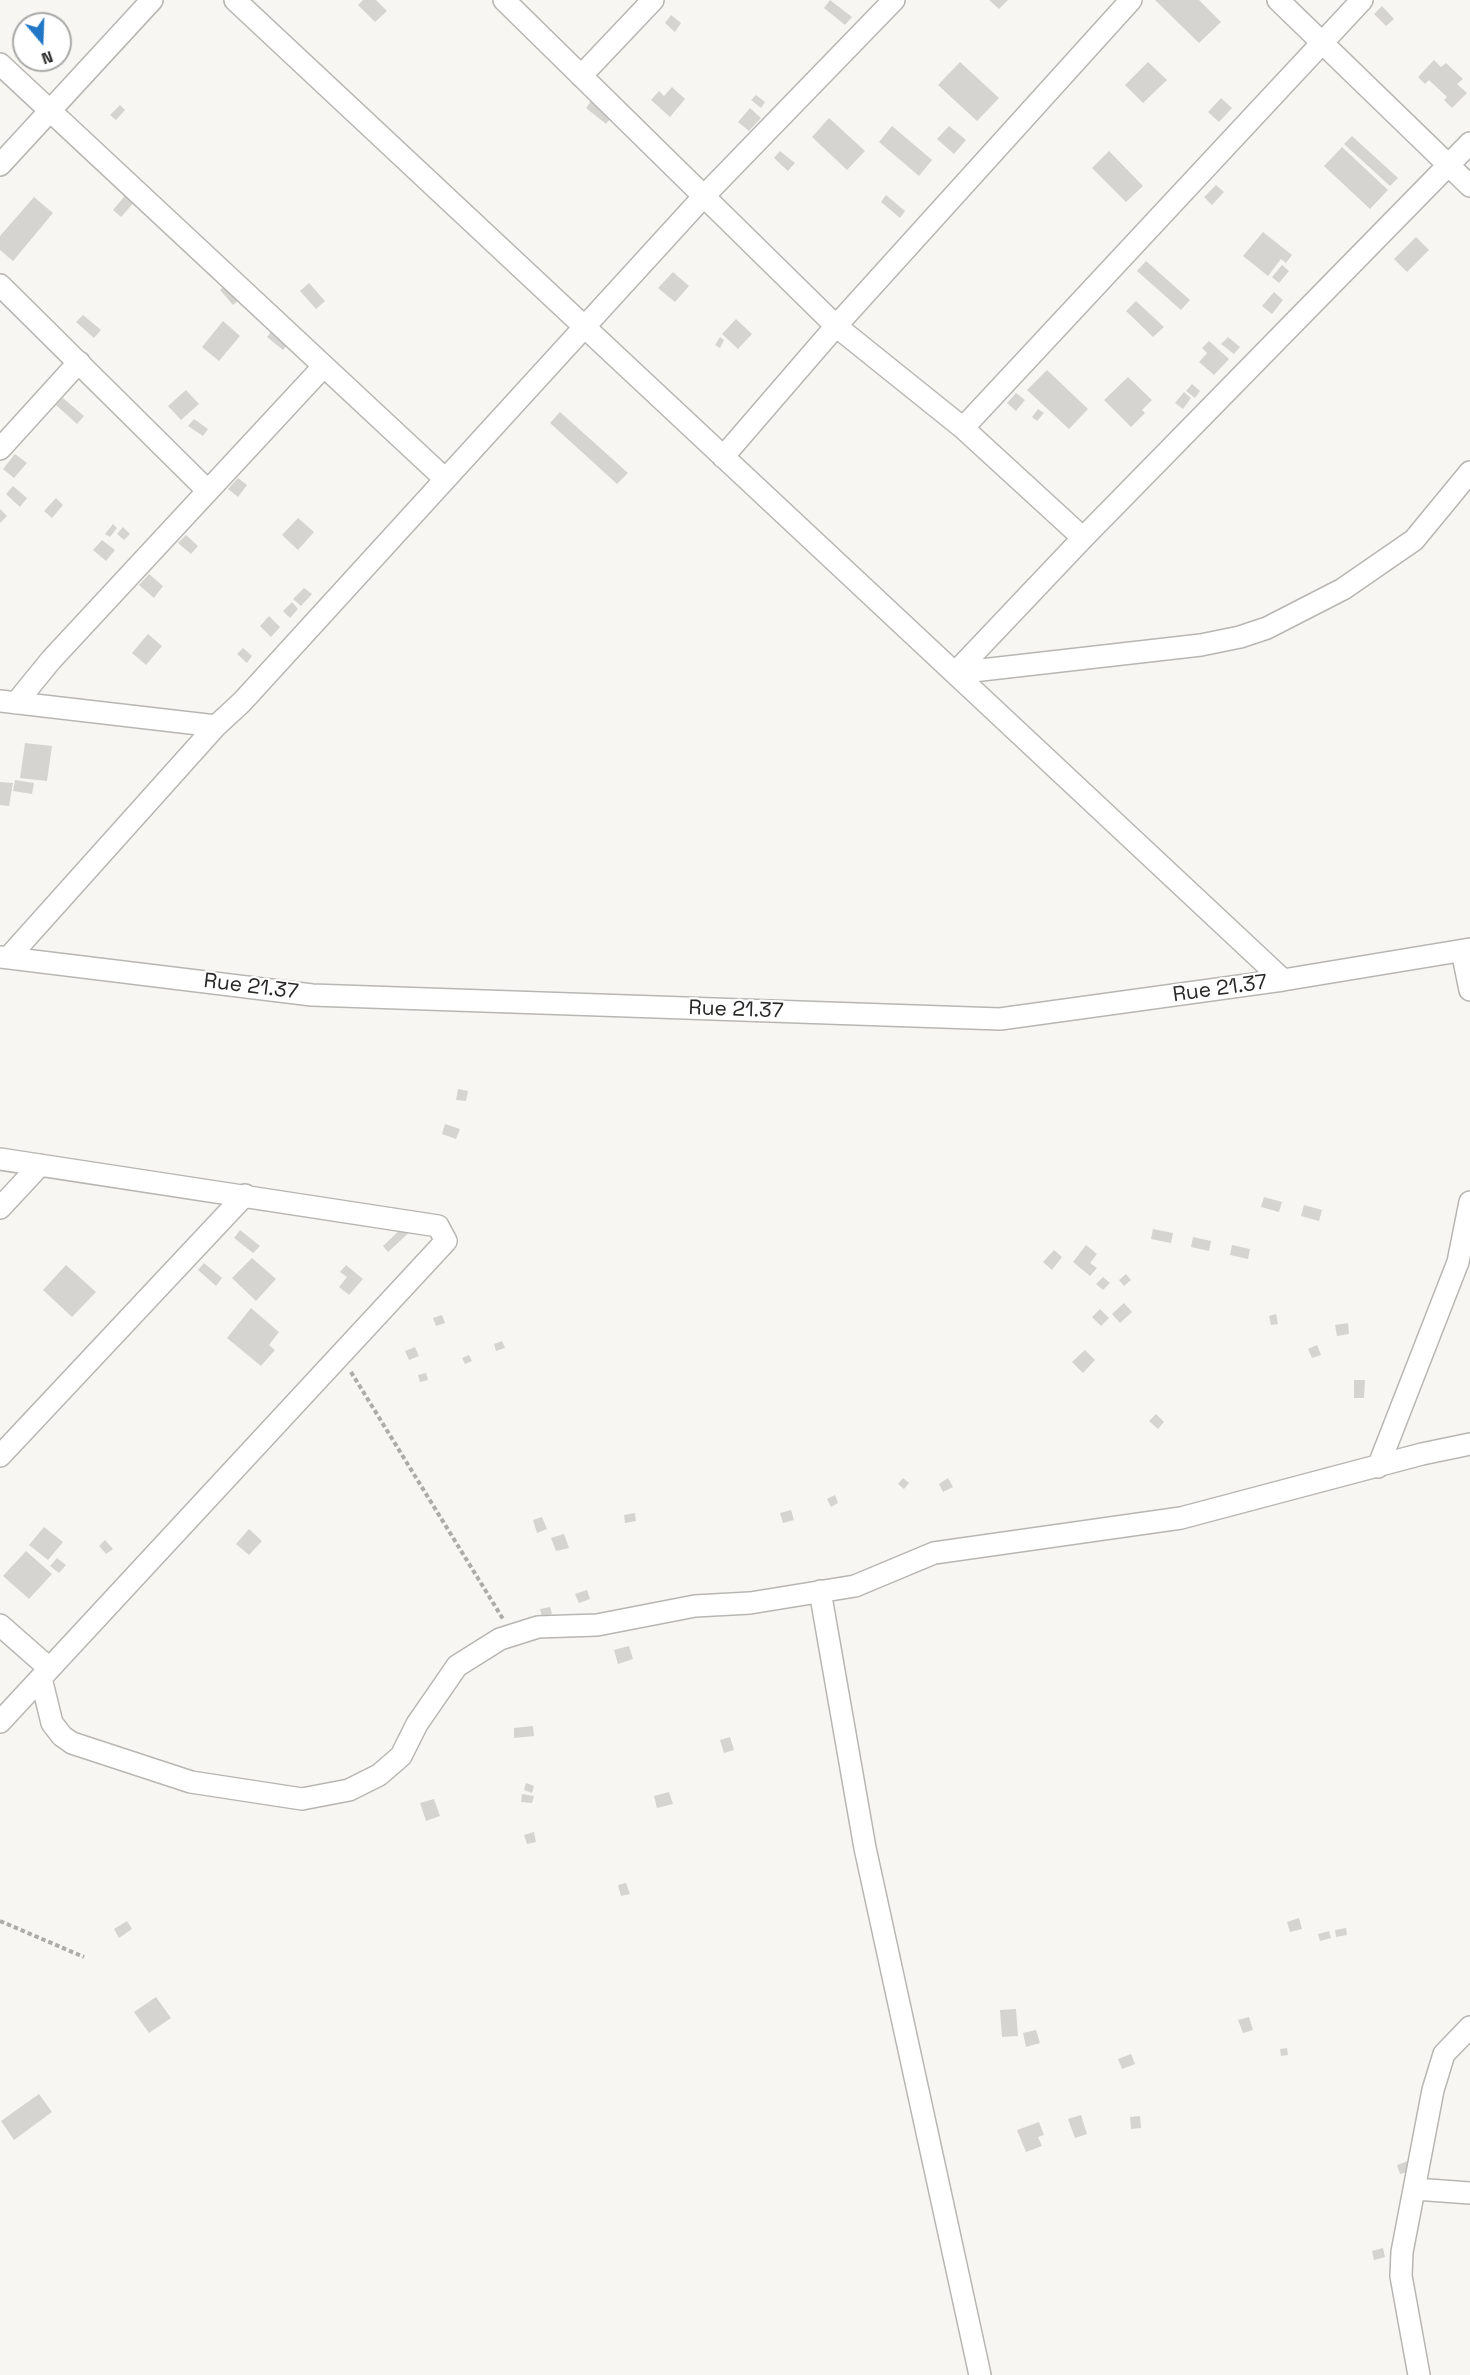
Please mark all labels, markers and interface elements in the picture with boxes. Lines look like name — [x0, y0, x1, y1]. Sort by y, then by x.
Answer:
north arrow — [12, 12, 72, 72]
text: N — [39, 46, 56, 69]
street label: Rue 21.37 — [202, 969, 300, 1005]
street label: Rue 21.37 — [1171, 970, 1269, 1008]
street label: Rue 21.37 — [688, 996, 784, 1024]

